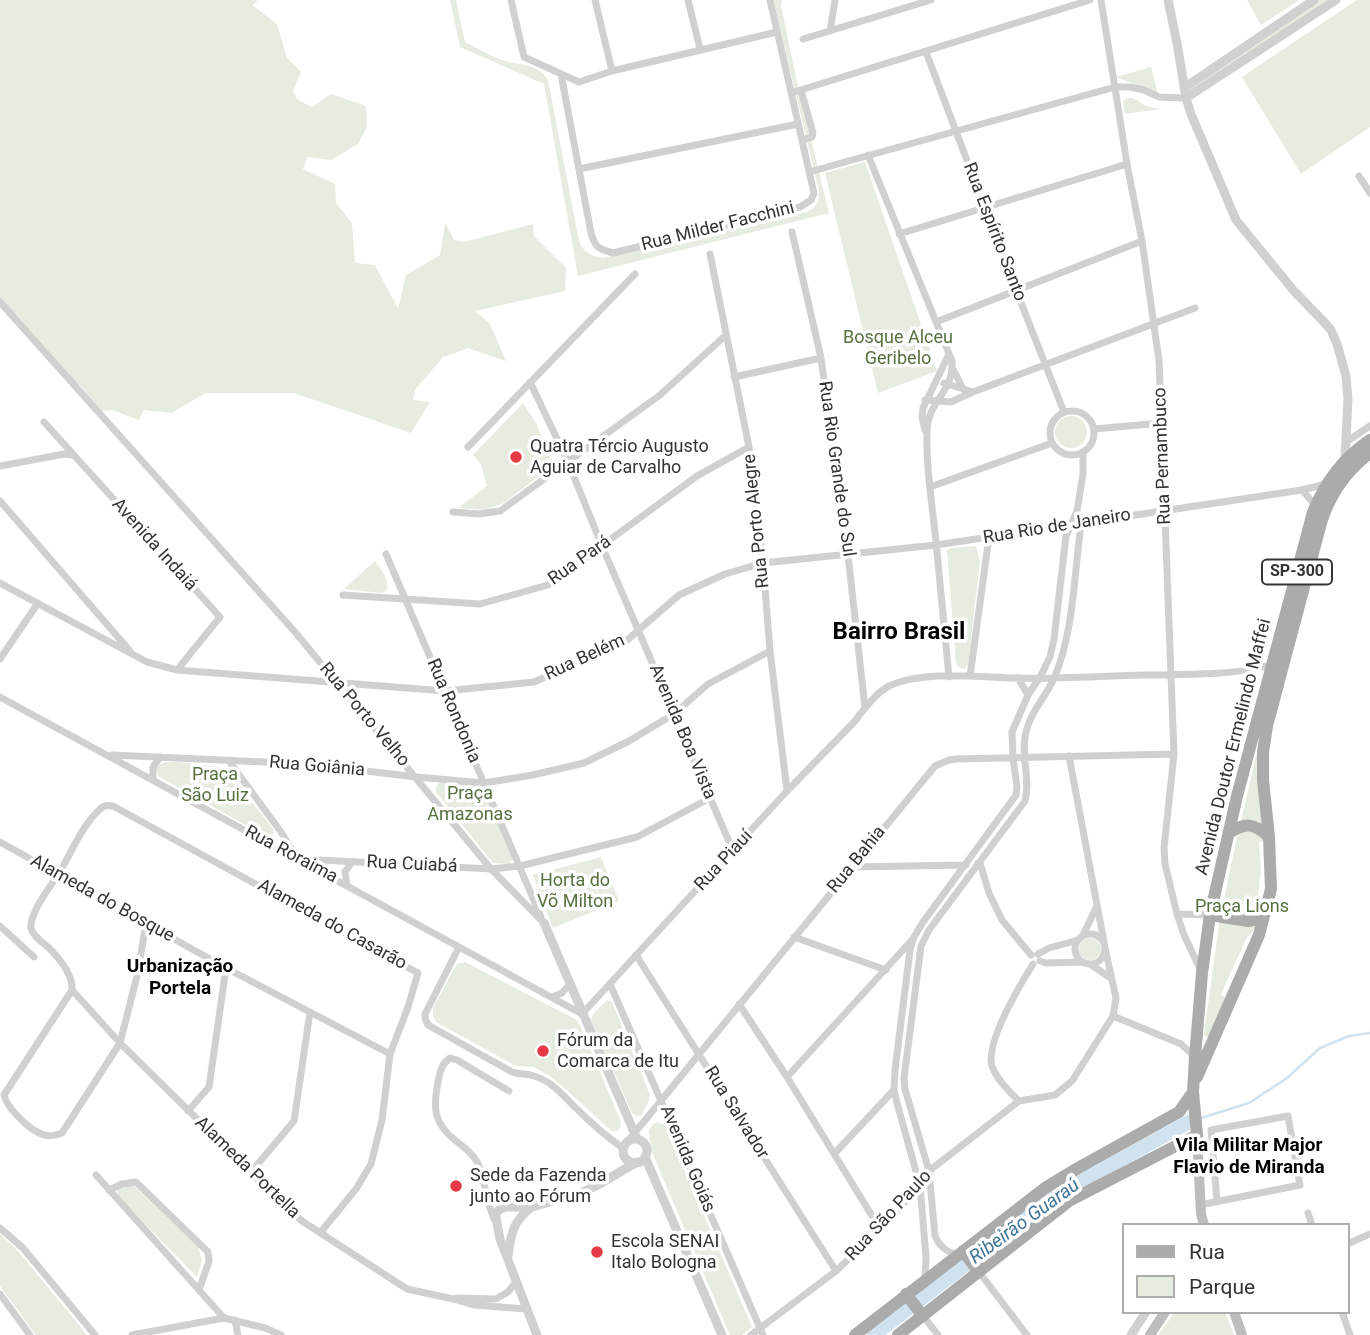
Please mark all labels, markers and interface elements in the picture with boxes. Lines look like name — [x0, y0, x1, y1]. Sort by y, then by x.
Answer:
street label: Rua Espírito Santo — [958, 160, 1030, 304]
street label: Rua Milder Facchini — [639, 198, 797, 256]
park label: Bosque Alceu Geribelo — [843, 327, 953, 370]
street label: Rua Rio Grande do Sul — [813, 380, 859, 558]
street label: Rua Pernambuco — [1150, 387, 1176, 525]
place label: Quatra Tércio Augusto Aguiar de Carvalho — [530, 436, 709, 478]
marker: Quatra Tércio Augusto Aguiar de Carvalho — [508, 449, 524, 465]
street label: Rua Porto Alegre — [739, 453, 775, 589]
street label: Avenida Indaiá — [107, 494, 201, 596]
street label: Rua Rio de Janeiro — [982, 505, 1132, 549]
street label: Rua Pará — [544, 532, 616, 590]
road number: SP-300 — [1262, 559, 1332, 584]
street label: Avenida Doutor Ermelindo Maffei — [1192, 616, 1276, 878]
district label: Bairro Brasil — [833, 619, 965, 647]
street label: Rua Belém — [542, 630, 628, 686]
street label: Rua Rondonia — [421, 656, 485, 766]
street label: Rua Porto Velho — [314, 659, 414, 771]
street label: Avenida Boa Vista — [644, 661, 720, 803]
street label: Rua Goiânia — [268, 752, 366, 782]
park label: Praça São Luiz — [181, 764, 249, 806]
park label: Praça Amazonas — [427, 783, 513, 826]
street label: Rua Roraima — [241, 821, 341, 889]
street label: Rua Bahia — [823, 822, 891, 898]
street label: Rua Piauí — [690, 826, 758, 896]
street label: Alameda do Bosque — [26, 851, 178, 947]
street label: Rua Cuiabá — [366, 852, 458, 878]
park label: Horta do Võ Milton — [537, 870, 613, 912]
street label: Alameda do Casarão — [254, 875, 410, 975]
park label: Praça Lions — [1195, 896, 1289, 918]
district label: Urbanização Portela — [127, 956, 233, 1000]
place label: Fórum da Comarca de Itu — [557, 1030, 679, 1072]
marker: Fórum da Comarca de Itu — [535, 1043, 551, 1059]
street label: Rua Salvador — [699, 1063, 773, 1163]
street label: Avenida Goiás — [655, 1102, 719, 1216]
street label: Alameda Portella — [190, 1112, 304, 1224]
district label: Vila Militar Major Flavio de Miranda — [1173, 1135, 1325, 1179]
place label: Sede da Fazenda junto ao Fórum — [470, 1165, 606, 1208]
street label: Rua São Paulo — [842, 1166, 936, 1266]
water label: Ribeirão Guaraú — [966, 1174, 1084, 1270]
marker: Sede da Fazenda junto ao Fórum — [448, 1178, 464, 1194]
legend — [1122, 1223, 1349, 1314]
place label: Escola SENAI Italo Bologna — [611, 1231, 719, 1274]
text: Rua — [1189, 1240, 1225, 1264]
marker: Escola SENAI Italo Bologna — [589, 1244, 605, 1260]
text: Parque — [1189, 1275, 1255, 1299]

